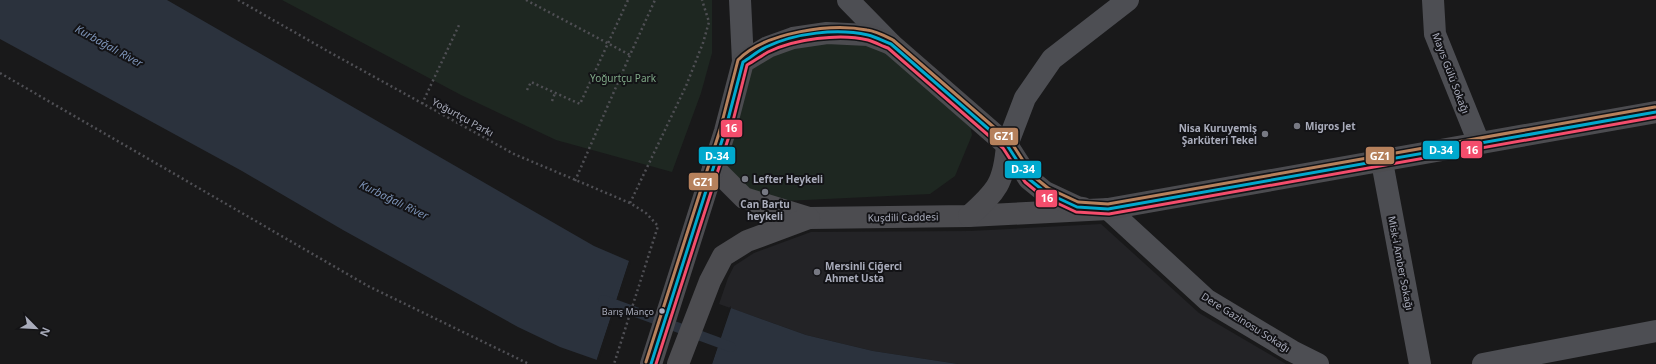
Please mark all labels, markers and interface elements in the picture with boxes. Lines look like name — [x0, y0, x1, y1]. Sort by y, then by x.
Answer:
water label: Kurbağalı River — [73, 21, 146, 71]
street label: Mayıs Gülü Sokağı — [1429, 30, 1473, 116]
park label: Yoğurtçu Park — [590, 71, 657, 85]
street label: Yoğurtçu Parkı — [430, 94, 496, 140]
line badge: 16 — [720, 119, 743, 138]
place label: Migros Jet — [1305, 119, 1356, 133]
text: 16 — [725, 120, 737, 135]
place label: Nisa Kuruyemiş Şarküteri Tekel — [1179, 121, 1257, 147]
marker: Migros Jet — [1292, 121, 1302, 131]
line badge: GZ1 — [989, 127, 1019, 146]
text: GZ1 — [994, 128, 1014, 143]
marker: Nisa Kuruyemiş Şarküteri Tekel — [1260, 129, 1270, 139]
line badge: D-34 — [1422, 140, 1460, 160]
line badge: 16 — [1460, 140, 1483, 159]
text: D-34 — [1429, 142, 1454, 157]
text: 16 — [1466, 142, 1478, 157]
line badge: D-34 — [698, 146, 736, 165]
line badge: GZ1 — [1365, 146, 1395, 165]
text: D-34 — [705, 148, 730, 163]
text: GZ1 — [1370, 148, 1390, 163]
line badge: D-34 — [1004, 160, 1042, 179]
text: D-34 — [1011, 161, 1036, 176]
line badge: GZ1 — [688, 172, 719, 191]
place label: Lefter Heykeli — [753, 172, 823, 186]
text: GZ1 — [693, 174, 713, 189]
marker: Lefter Heykeli — [740, 174, 750, 184]
water label: Kurbağalı River — [357, 176, 432, 223]
marker: Can Bartu heykeli — [760, 187, 770, 197]
line badge: 16 — [1035, 189, 1058, 208]
text: 16 — [1041, 190, 1053, 205]
place label: Can Bartu heykeli — [740, 197, 790, 223]
street label: Kuşdili Caddesi — [867, 209, 939, 225]
street label: Misk-i Amber Sokağı — [1385, 215, 1417, 311]
place label: Mersinli Ciğerci Ahmet Usta — [825, 259, 902, 285]
marker: Mersinli Ciğerci Ahmet Usta — [812, 267, 822, 277]
street label: Dere Gazinosu Sokağı — [1199, 289, 1293, 355]
place label: Barış Manço — [602, 305, 654, 318]
marker: Barış Manço — [657, 306, 667, 316]
north arrow — [16, 308, 56, 348]
text: N — [37, 325, 54, 339]

